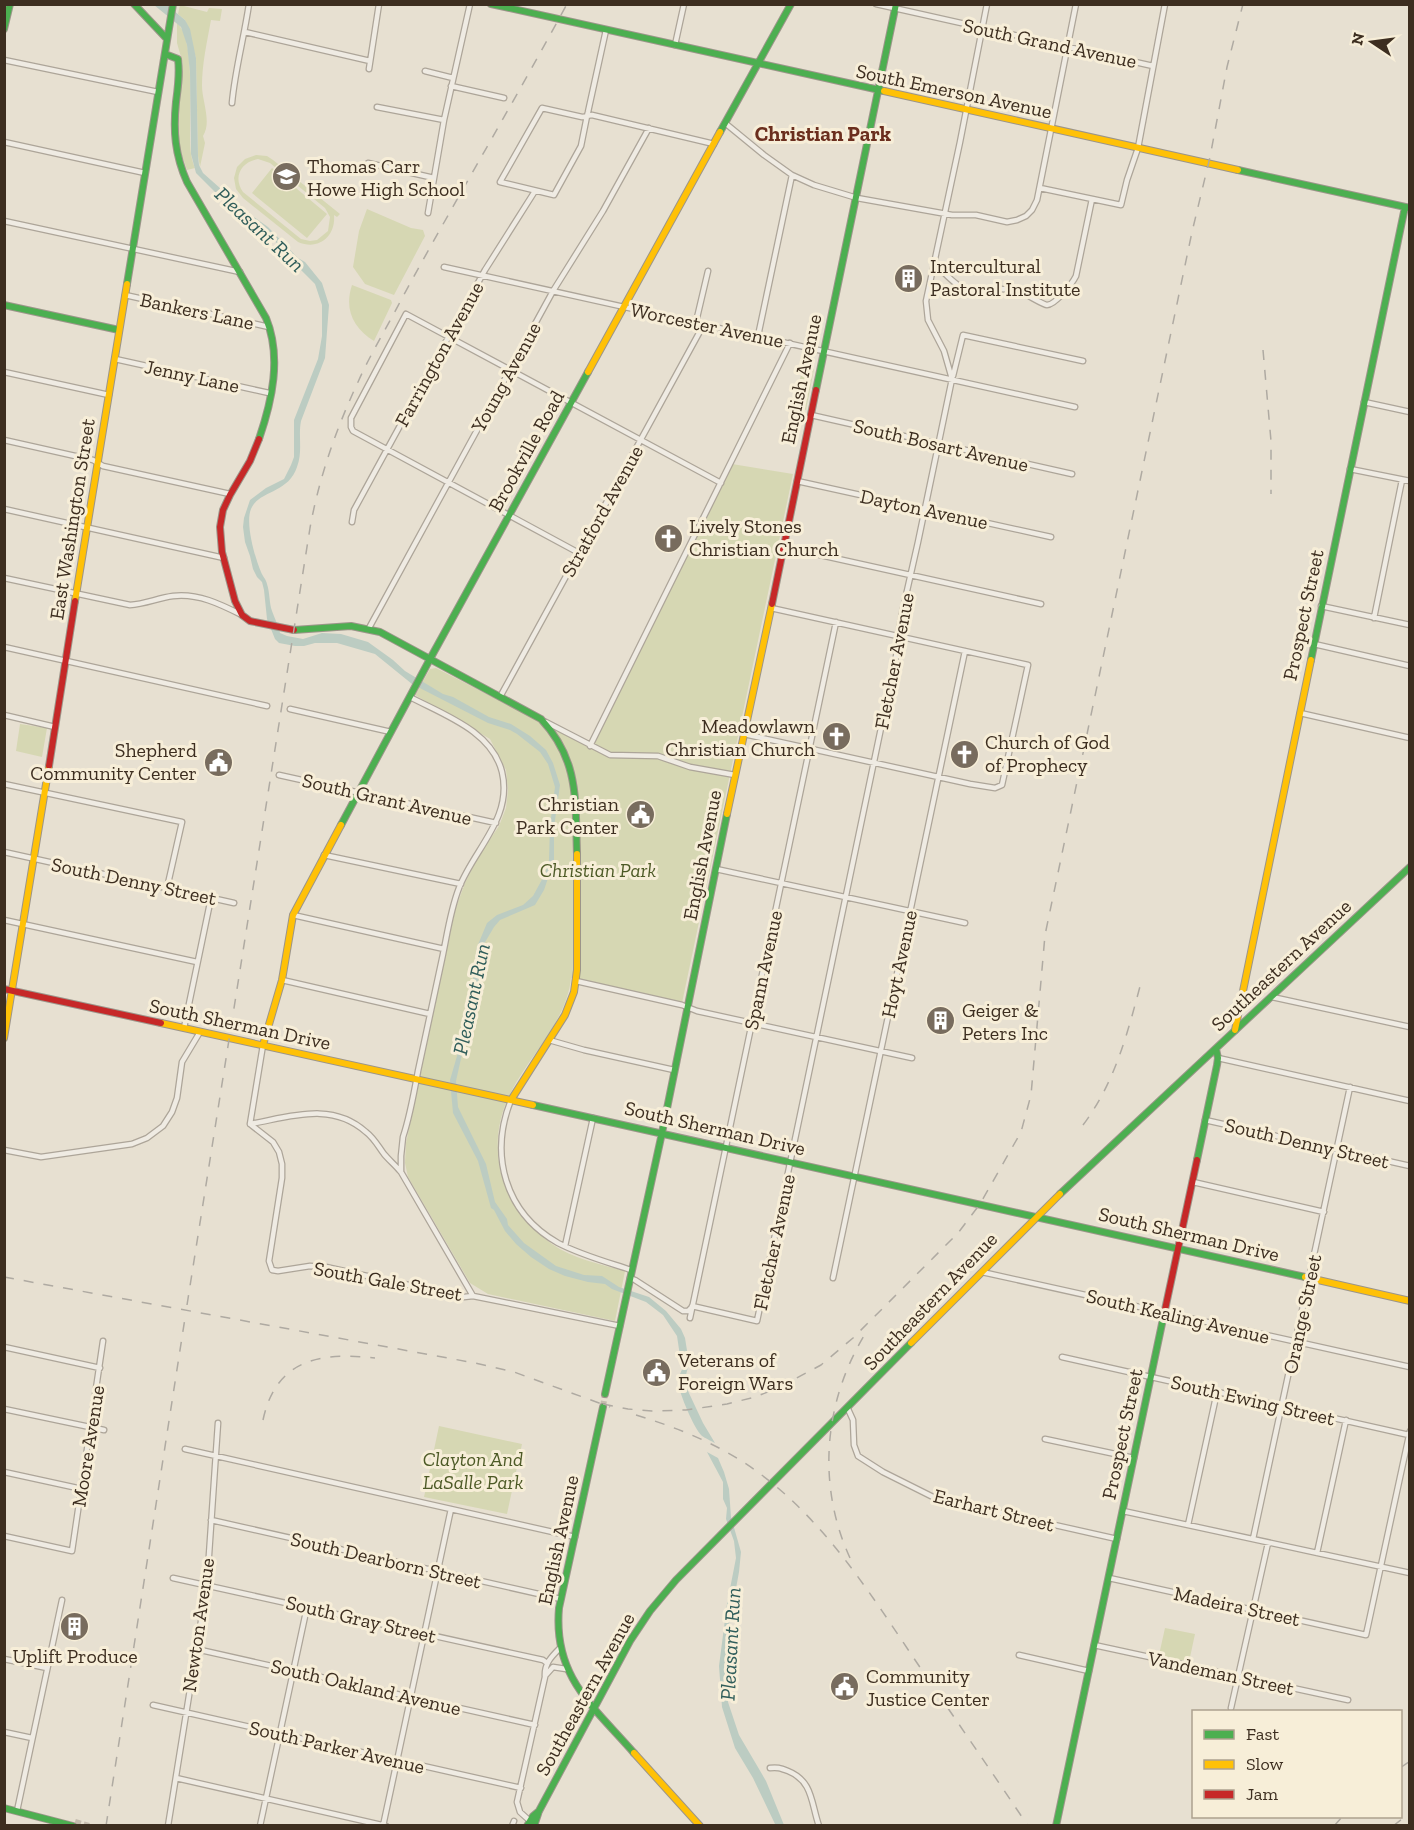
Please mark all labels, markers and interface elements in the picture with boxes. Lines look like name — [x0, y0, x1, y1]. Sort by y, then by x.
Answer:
north arrow — [1342, 12, 1402, 72]
street label: South Grand Avenue — [961, 13, 1139, 73]
text: N — [1347, 31, 1368, 47]
street label: South Emerson Avenue — [854, 59, 1054, 123]
district label: Christian Park — [755, 121, 892, 146]
place label: Thomas Carr Howe High School — [307, 154, 465, 201]
school or university icon: Thomas Carr Howe High School — [270, 161, 302, 193]
water label: Pleasant Run — [210, 181, 310, 277]
place label: Intercultural Pastoral Institute — [930, 254, 1081, 301]
building icon: Intercultural Pastoral Institute — [893, 262, 925, 294]
street label: Farrington Avenue — [389, 277, 489, 431]
street label: Bankers Lane — [138, 287, 256, 335]
street label: Worcester Avenue — [628, 297, 786, 353]
street label: English Avenue — [776, 312, 826, 446]
street label: Young Avenue — [465, 318, 546, 437]
street label: Jenny Lane — [142, 354, 242, 398]
street label: Brookville Road — [483, 386, 569, 516]
street label: South Bosart Avenue — [851, 413, 1031, 477]
street label: East Washington Street — [44, 416, 100, 621]
street label: Stratford Avenue — [556, 441, 648, 581]
street label: Dayton Avenue — [858, 484, 990, 534]
place label: Lively Stones Christian Church — [689, 514, 840, 561]
church icon: Lively Stones Christian Church — [652, 522, 684, 554]
street label: Prospect Street — [1277, 547, 1329, 683]
street label: Fletcher Avenue — [869, 591, 919, 731]
place label: Meadowlawn Christian Church — [665, 714, 816, 761]
church icon: Meadowlawn Christian Church — [820, 721, 852, 753]
place label: Church of God of Prophecy — [985, 730, 1110, 777]
place label: Shepherd Community Center — [30, 738, 197, 785]
church icon: Church of God of Prophecy — [948, 738, 980, 770]
public building icon: Shepherd Community Center — [202, 746, 234, 778]
street label: South Grant Avenue — [300, 768, 474, 830]
street label: English Avenue — [678, 788, 726, 922]
place label: Christian Park Center — [516, 792, 620, 839]
public building icon: Christian Park Center — [624, 799, 656, 831]
street label: South Denny Street — [49, 852, 219, 910]
park label: Christian Park — [540, 858, 656, 882]
street label: Southeastern Avenue — [1206, 894, 1356, 1036]
street label: Spann Avenue — [739, 908, 787, 1032]
street label: Hoyt Avenue — [876, 908, 922, 1020]
water label: Pleasant Run — [447, 941, 495, 1057]
street label: South Sherman Drive — [147, 993, 333, 1055]
place label: Geiger & Peters Inc — [962, 998, 1048, 1045]
building icon: Geiger & Peters Inc — [925, 1005, 957, 1037]
street label: South Sherman Drive — [622, 1096, 808, 1160]
street label: South Denny Street — [1222, 1112, 1392, 1174]
street label: Fletcher Avenue — [748, 1172, 800, 1312]
street label: South Sherman Drive — [1096, 1202, 1282, 1266]
street label: Southeastern Avenue — [858, 1227, 1002, 1375]
street label: Orange Street — [1278, 1251, 1327, 1376]
street label: South Gale Street — [312, 1256, 465, 1306]
street label: South Kealing Avenue — [1084, 1283, 1272, 1349]
place label: Veterans of Foreign Wars — [677, 1348, 793, 1395]
public building icon: Veterans of Foreign Wars — [641, 1356, 673, 1388]
street label: Prospect Street — [1096, 1366, 1148, 1502]
street label: South Ewing Street — [1169, 1369, 1338, 1431]
street label: Moore Avenue — [67, 1383, 109, 1509]
park label: Clayton And LaSalle Park — [423, 1447, 523, 1494]
street label: English Avenue — [533, 1473, 583, 1607]
street label: Earhart Street — [931, 1483, 1057, 1537]
street label: South Dearborn Street — [288, 1526, 484, 1594]
street label: Newton Avenue — [177, 1556, 219, 1694]
street label: Madeira Street — [1172, 1581, 1303, 1631]
water label: Pleasant Run — [715, 1587, 745, 1701]
street label: South Gray Street — [283, 1590, 439, 1648]
street label: Southeastern Avenue — [530, 1608, 640, 1780]
building icon: Uplift Produce — [59, 1610, 91, 1642]
place label: Uplift Produce — [12, 1644, 138, 1668]
street label: Vandeman Street — [1145, 1646, 1297, 1700]
street label: South Oakland Avenue — [269, 1653, 463, 1721]
place label: Community Justice Center — [866, 1664, 990, 1711]
public building icon: Community Justice Center — [829, 1671, 861, 1703]
legend — [1192, 1710, 1402, 1818]
street label: South Parker Avenue — [247, 1715, 427, 1779]
text: Fast — [1246, 1723, 1279, 1745]
text: Slow — [1246, 1753, 1283, 1775]
text: Jam — [1246, 1783, 1278, 1805]

